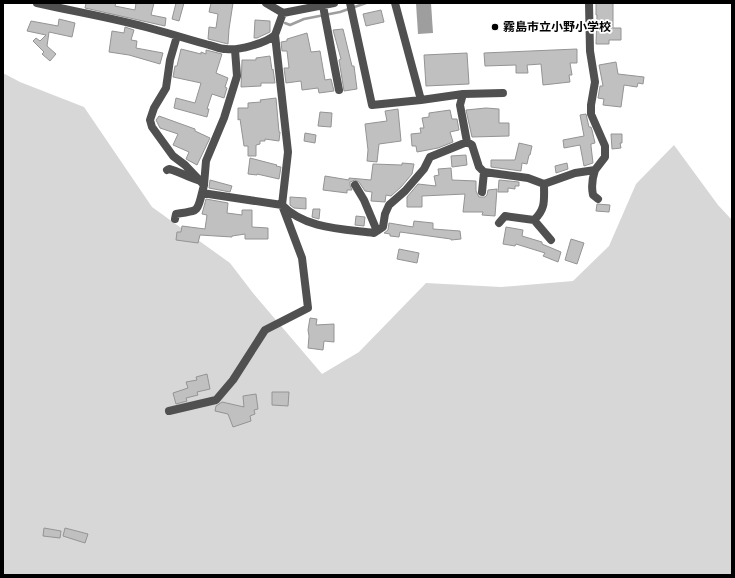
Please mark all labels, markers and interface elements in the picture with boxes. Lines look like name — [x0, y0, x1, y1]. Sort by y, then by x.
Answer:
place label: 霧島市立小野小学校 — [503, 20, 611, 34]
marker: 霧島市立小野小学校 — [490, 22, 500, 32]

